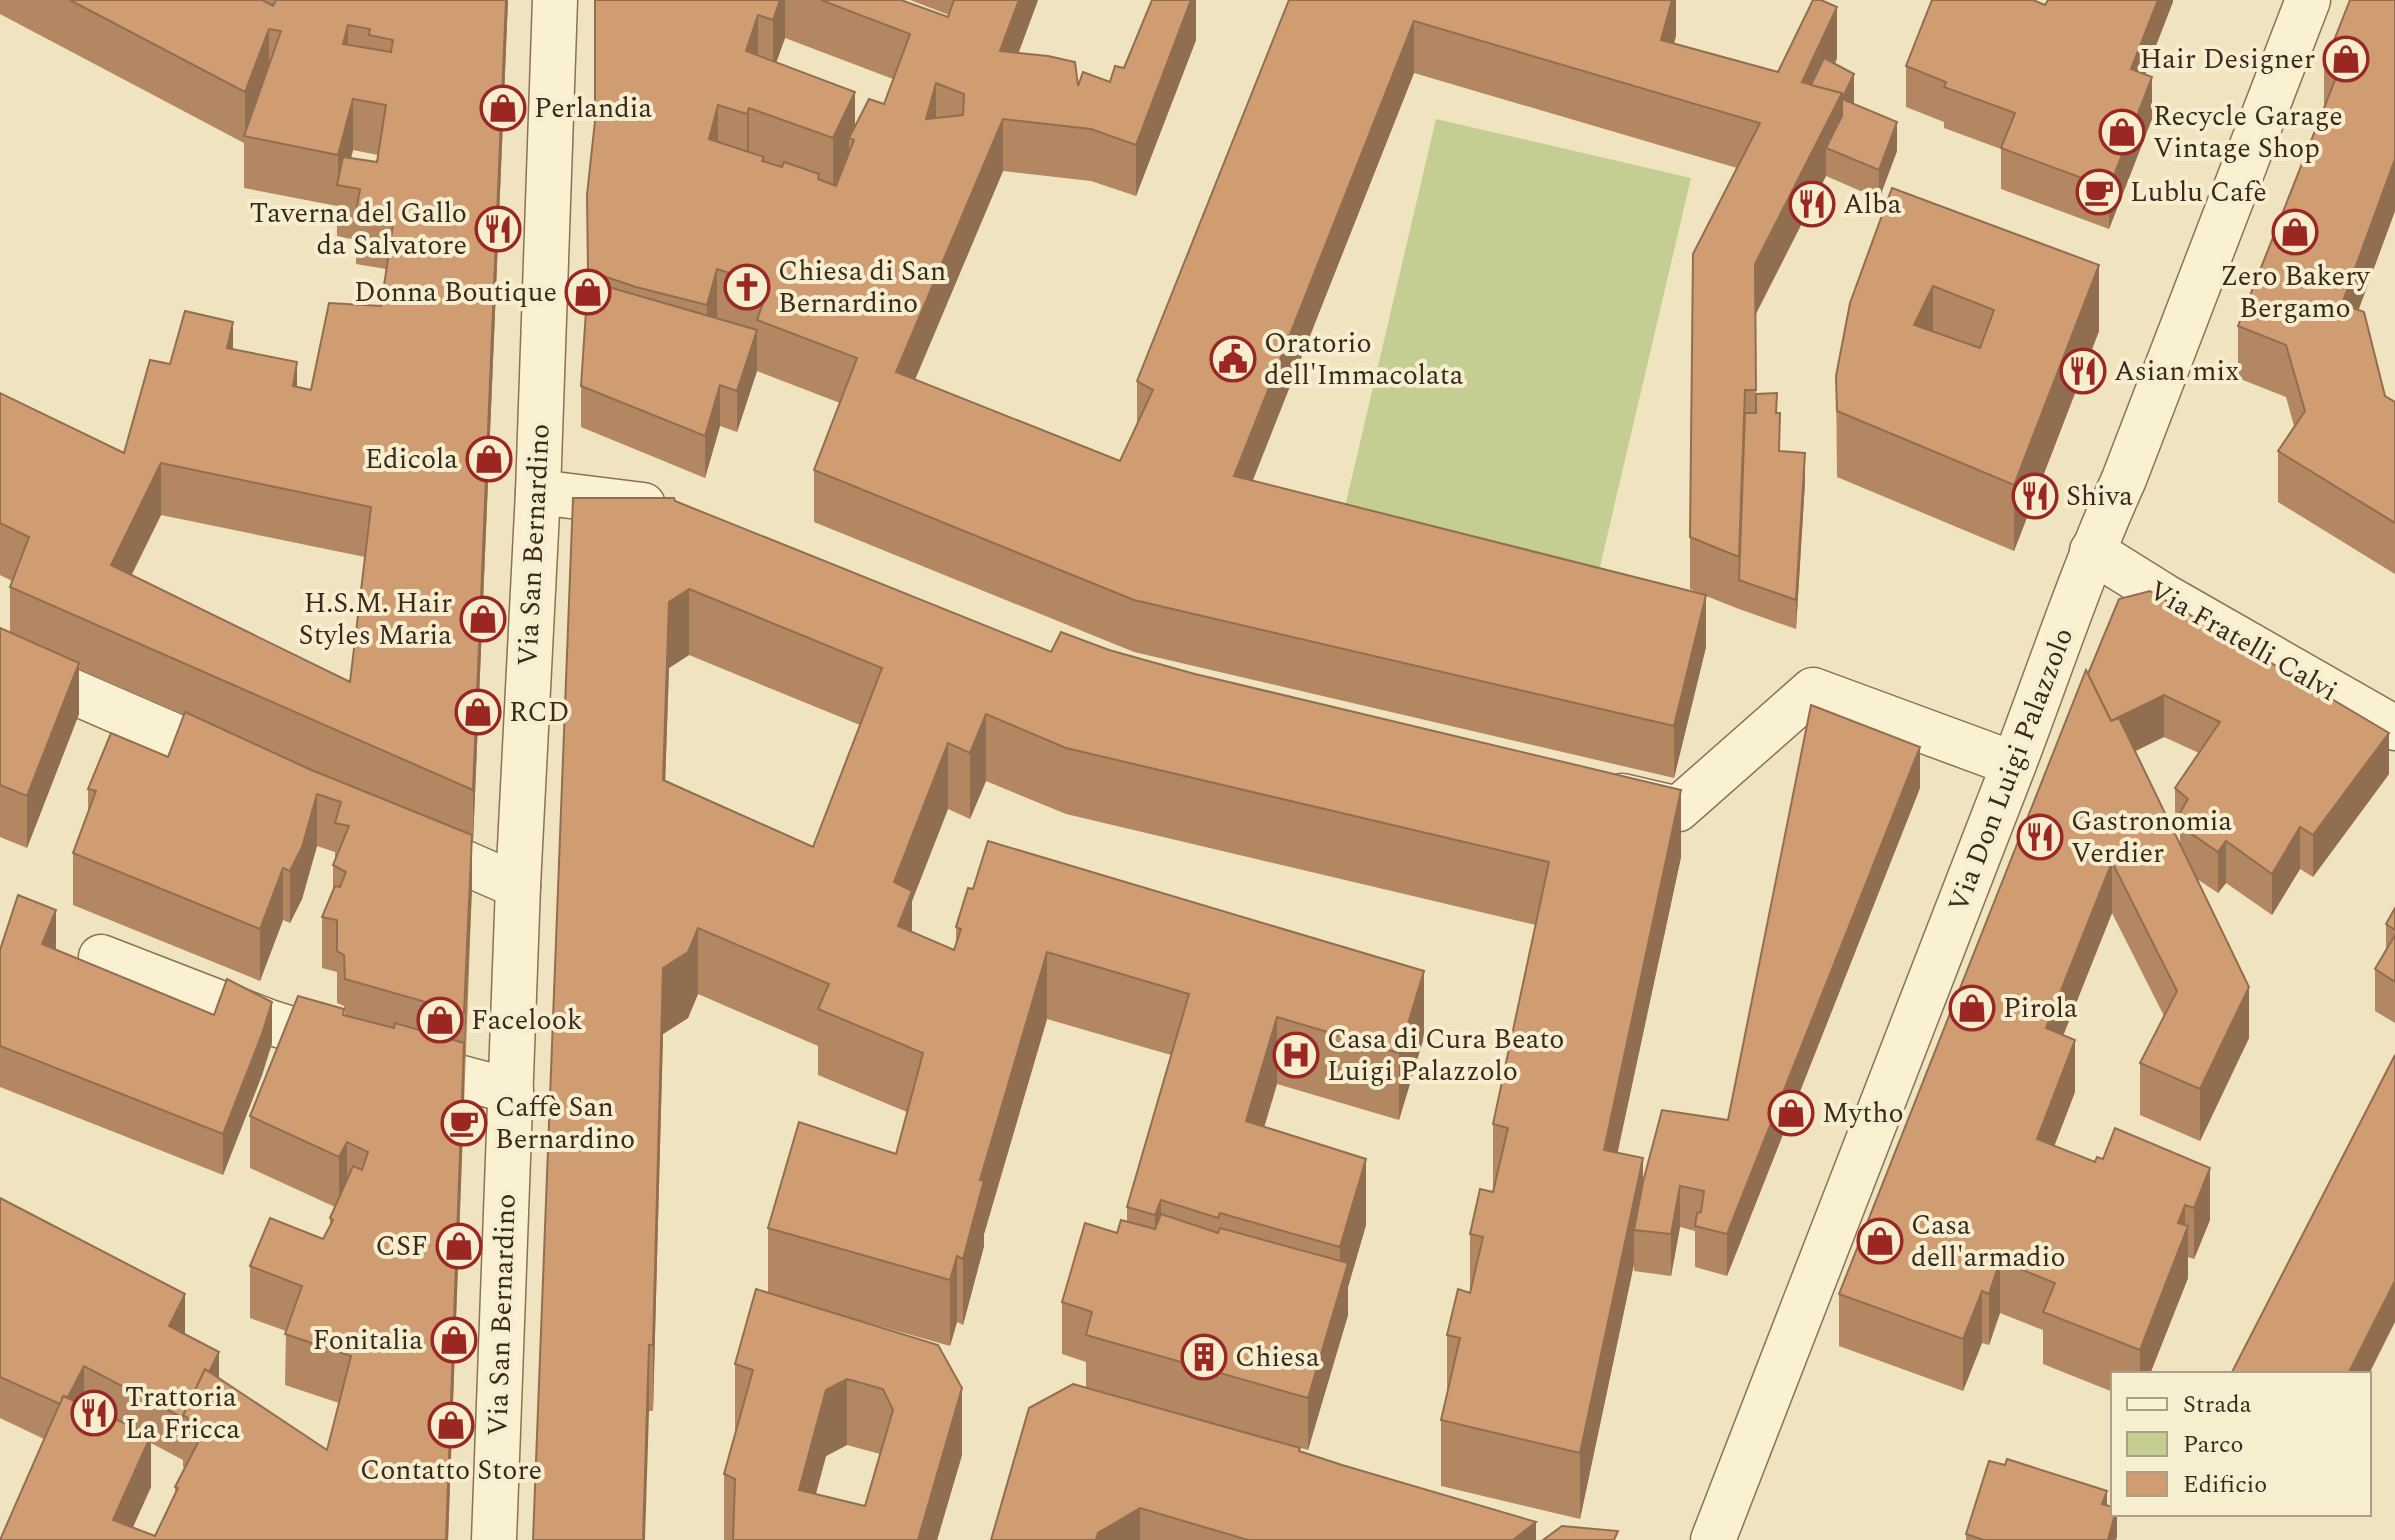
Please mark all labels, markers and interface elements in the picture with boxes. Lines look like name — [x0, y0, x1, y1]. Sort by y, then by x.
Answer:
shop icon: Hair Designer — [2322, 35, 2370, 83]
place label: Hair Designer — [2140, 38, 2315, 81]
shop icon: Perlandia — [479, 84, 527, 132]
place label: Perlandia — [534, 87, 653, 130]
place label: Recycle Garage Vintage Shop — [2153, 95, 2343, 170]
shop icon: Recycle Garage Vintage Shop — [2098, 108, 2146, 156]
cafe icon: Lublu Cafè — [2075, 168, 2123, 216]
place label: Lublu Cafè — [2130, 171, 2267, 214]
restaurant icon: Alba — [1788, 180, 1836, 228]
place label: Alba — [1843, 183, 1902, 226]
place label: Taverna del Gallo da Salvatore — [250, 192, 467, 267]
restaurant icon: Taverna del Gallo da Salvatore — [474, 205, 522, 253]
shop icon: Zero Bakery Bergamo — [2271, 208, 2319, 256]
place label: Chiesa di San Bernardino — [778, 250, 946, 325]
place label: Zero Bakery Bergamo — [2220, 255, 2371, 330]
church icon: Chiesa di San Bernardino — [723, 263, 771, 311]
shop icon: Donna Boutique — [564, 268, 612, 316]
place label: Donna Boutique — [354, 271, 557, 314]
place label: Oratorio dell'Immacolata — [1264, 322, 1464, 397]
public building icon: Oratorio dell'Immacolata — [1209, 335, 1257, 383]
restaurant icon: Asian mix — [2059, 347, 2107, 395]
place label: Asian mix — [2114, 350, 2239, 393]
street label: Via San Bernardino — [506, 423, 562, 667]
shop icon: Edicola — [465, 435, 513, 483]
place label: Edicola — [365, 438, 458, 481]
restaurant icon: Shiva — [2011, 472, 2059, 520]
place label: Shiva — [2066, 475, 2133, 518]
street label: Via Fratelli Calvi — [2141, 569, 2345, 713]
place label: H.S.M. Hair Styles Maria — [299, 582, 452, 657]
shop icon: H.S.M. Hair Styles Maria — [459, 595, 507, 643]
street label: Via Don Luigi Palazzolo — [1937, 622, 2085, 918]
shop icon: RCD — [454, 688, 502, 736]
place label: RCD — [509, 691, 570, 734]
place label: Gastronomia Verdier — [2071, 800, 2233, 875]
restaurant icon: Gastronomia Verdier — [2016, 813, 2064, 861]
shop icon: Pirola — [1948, 984, 1996, 1032]
place label: Pirola — [2003, 987, 2078, 1030]
shop icon: Facelook — [416, 996, 464, 1044]
place label: Facelook — [471, 999, 583, 1042]
place label: Casa di Cura Beato Luigi Palazzolo — [1327, 1018, 1564, 1093]
hospital icon: Casa di Cura Beato Luigi Palazzolo — [1272, 1031, 1320, 1079]
place label: Caffè San Bernardino — [495, 1086, 635, 1161]
shop icon: Mytho — [1767, 1089, 1815, 1137]
place label: Mytho — [1822, 1092, 1904, 1135]
cafe icon: Caffè San Bernardino — [440, 1099, 488, 1147]
street label: Via San Bernardino — [476, 1193, 528, 1437]
place label: Casa dell'armadio — [1911, 1204, 2066, 1279]
shop icon: Casa dell'armadio — [1856, 1217, 1904, 1265]
shop icon: CSF — [435, 1222, 483, 1270]
place label: CSF — [376, 1225, 428, 1268]
shop icon: Fonitalia — [430, 1316, 478, 1364]
place label: Fonitalia — [312, 1319, 423, 1362]
building icon: Chiesa — [1180, 1333, 1228, 1381]
place label: Chiesa — [1235, 1336, 1320, 1379]
legend — [2111, 1372, 2371, 1516]
place label: Trattoria La Fricca — [125, 1376, 240, 1451]
text: Strada — [2183, 1387, 2252, 1423]
restaurant icon: Trattoria La Fricca — [70, 1389, 118, 1437]
shop icon: Contatto Store — [427, 1401, 475, 1449]
text: Parco — [2183, 1427, 2244, 1463]
place label: Contatto Store — [360, 1449, 542, 1492]
text: Edificio — [2183, 1467, 2267, 1503]

